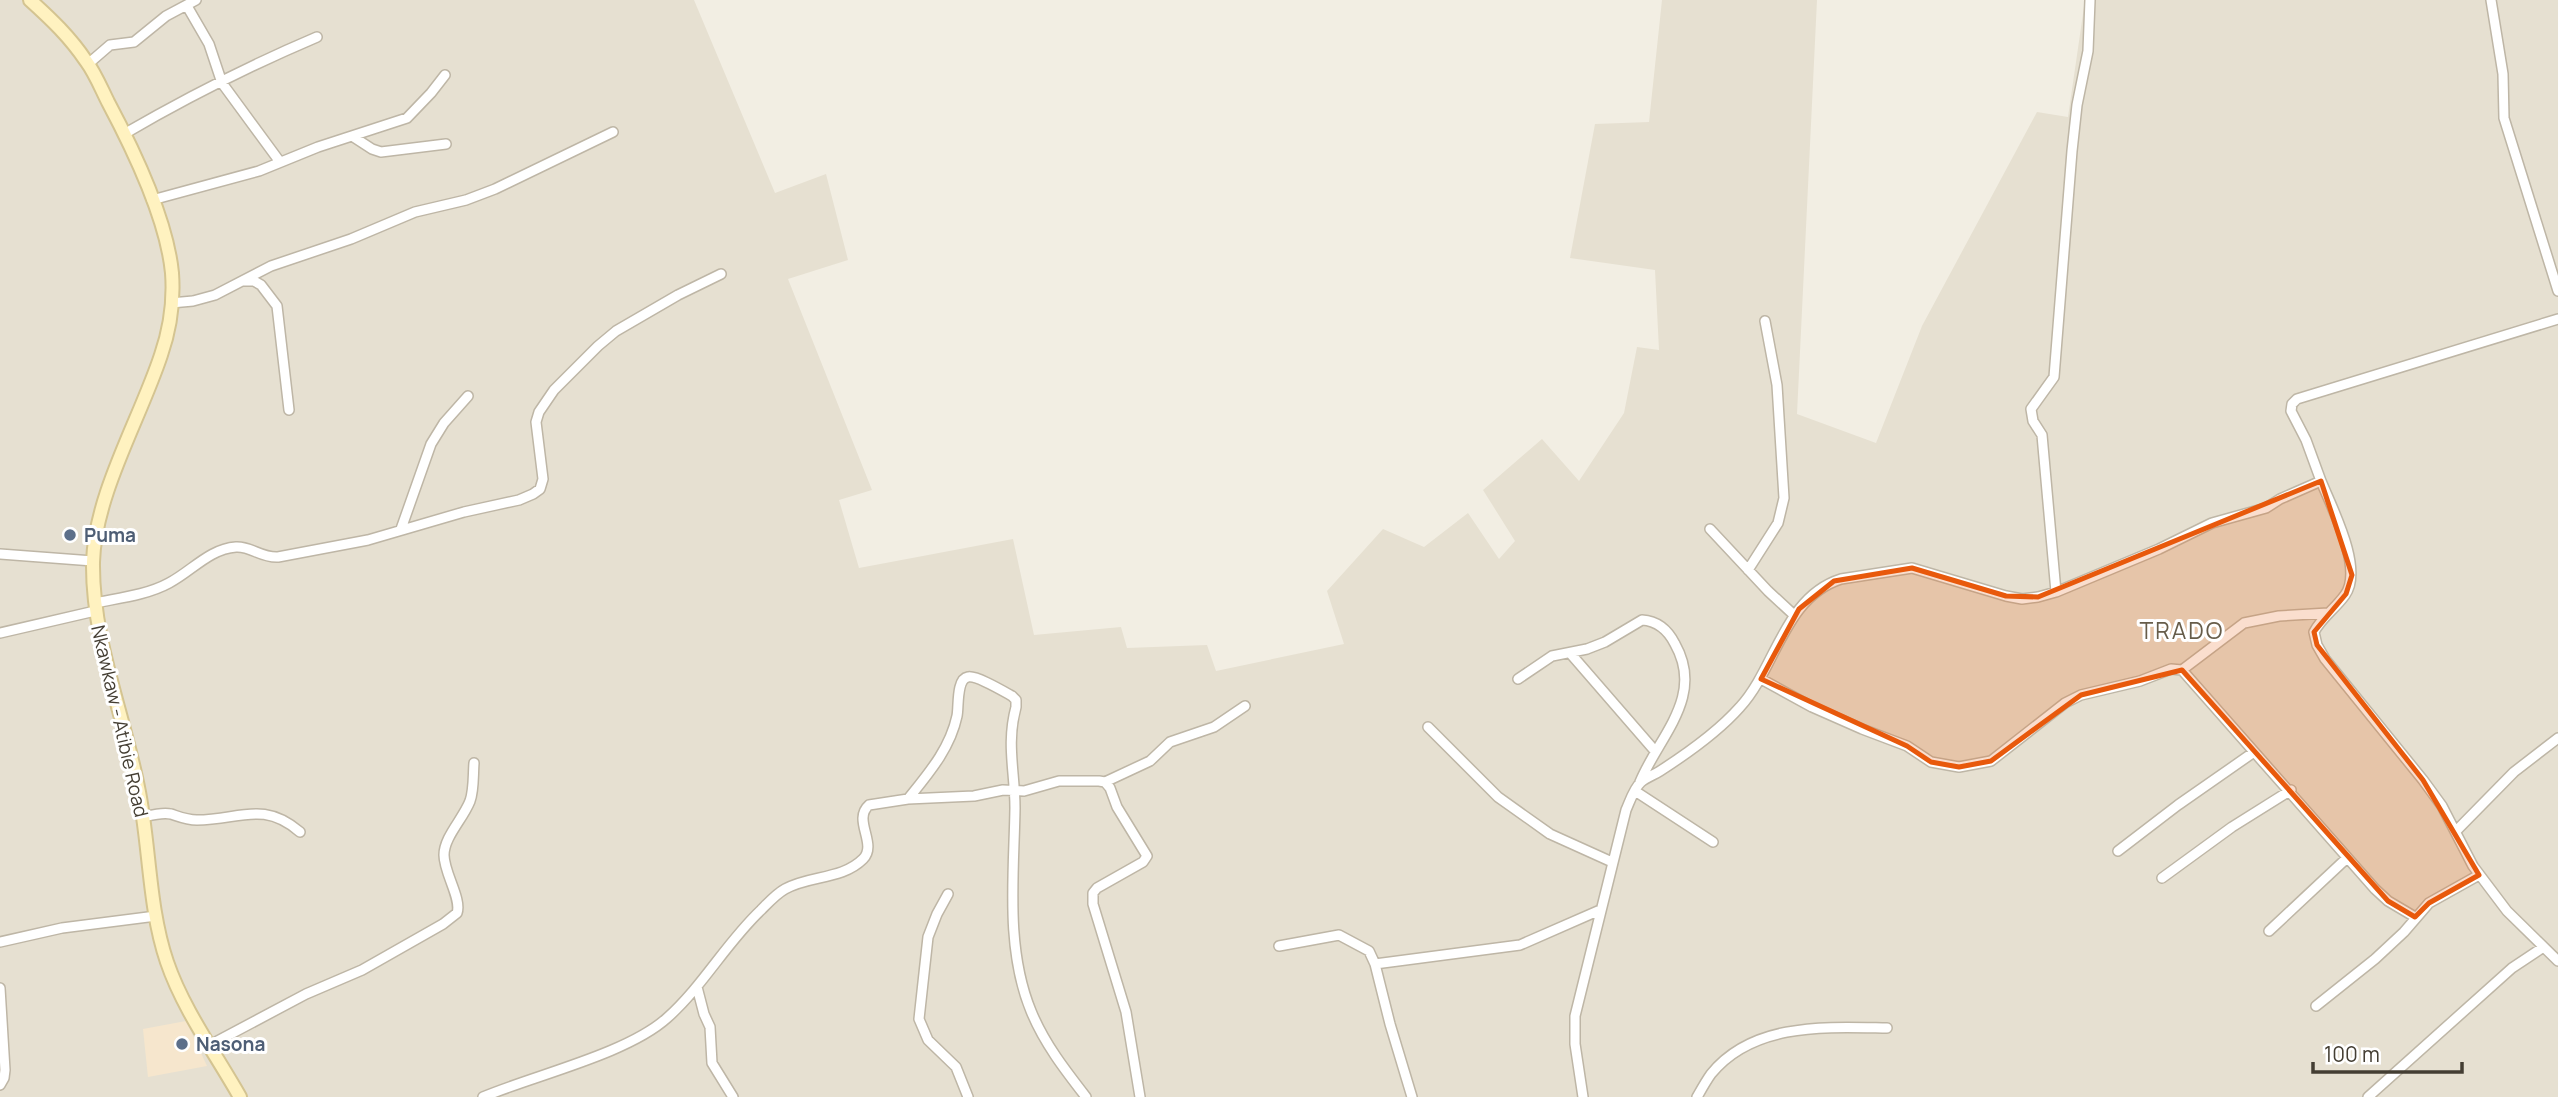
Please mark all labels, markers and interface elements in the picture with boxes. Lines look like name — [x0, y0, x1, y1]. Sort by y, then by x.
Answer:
place label: Puma — [84, 522, 136, 548]
marker: Puma — [62, 527, 78, 543]
district label: TRADO — [2140, 614, 2224, 646]
street label: Nkawkaw - Atibie Road — [85, 622, 155, 820]
scale bar — [2313, 1030, 2462, 1074]
place label: Nasona — [196, 1031, 265, 1057]
marker: Nasona — [174, 1036, 190, 1052]
text: 100 m — [2324, 1040, 2380, 1068]

